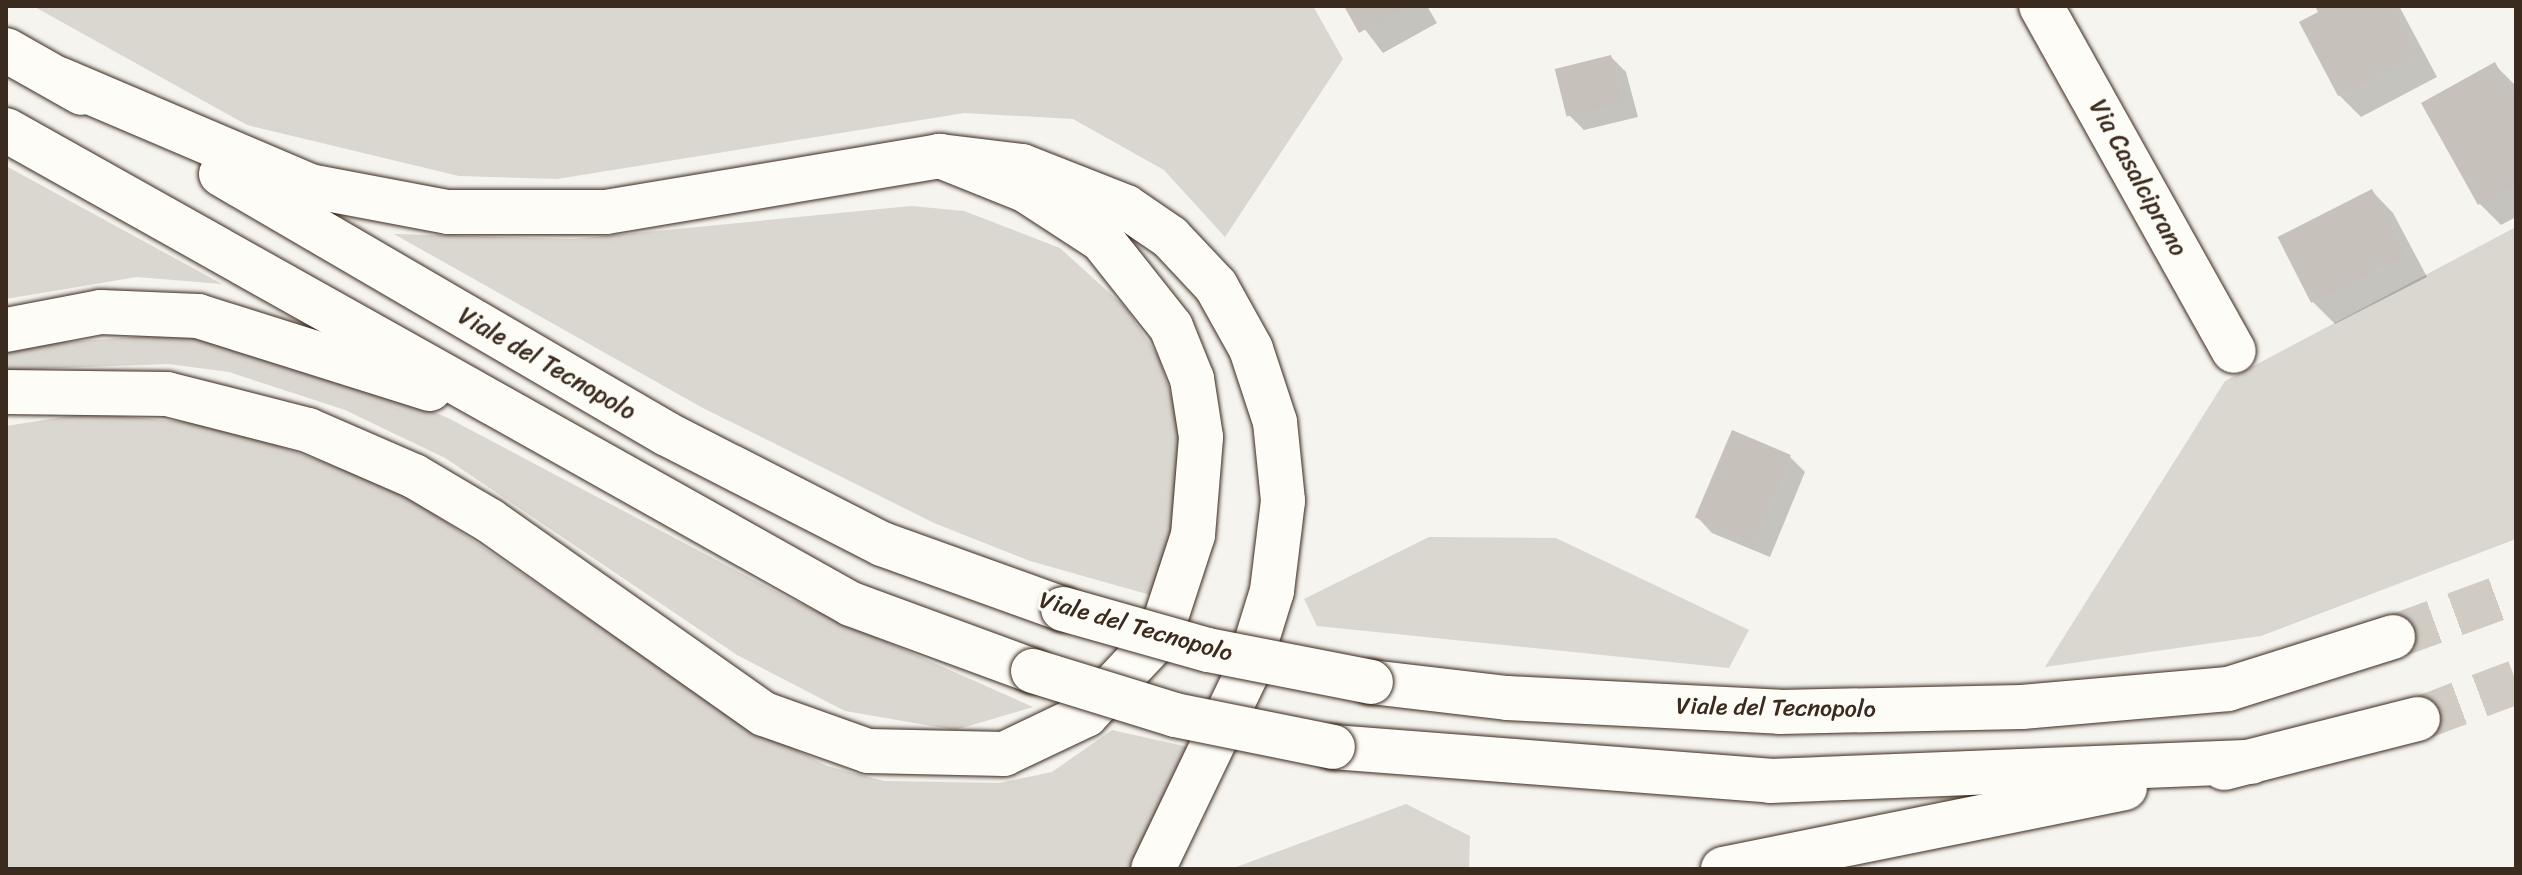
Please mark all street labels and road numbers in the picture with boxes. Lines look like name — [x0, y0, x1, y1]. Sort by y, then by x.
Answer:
street label: Via Casalciprano — [2083, 95, 2193, 261]
street label: Viale del Tecnopolo — [453, 302, 641, 426]
street label: Viale del Tecnopolo — [1036, 586, 1236, 668]
street label: Viale del Tecnopolo — [1676, 692, 1876, 724]

